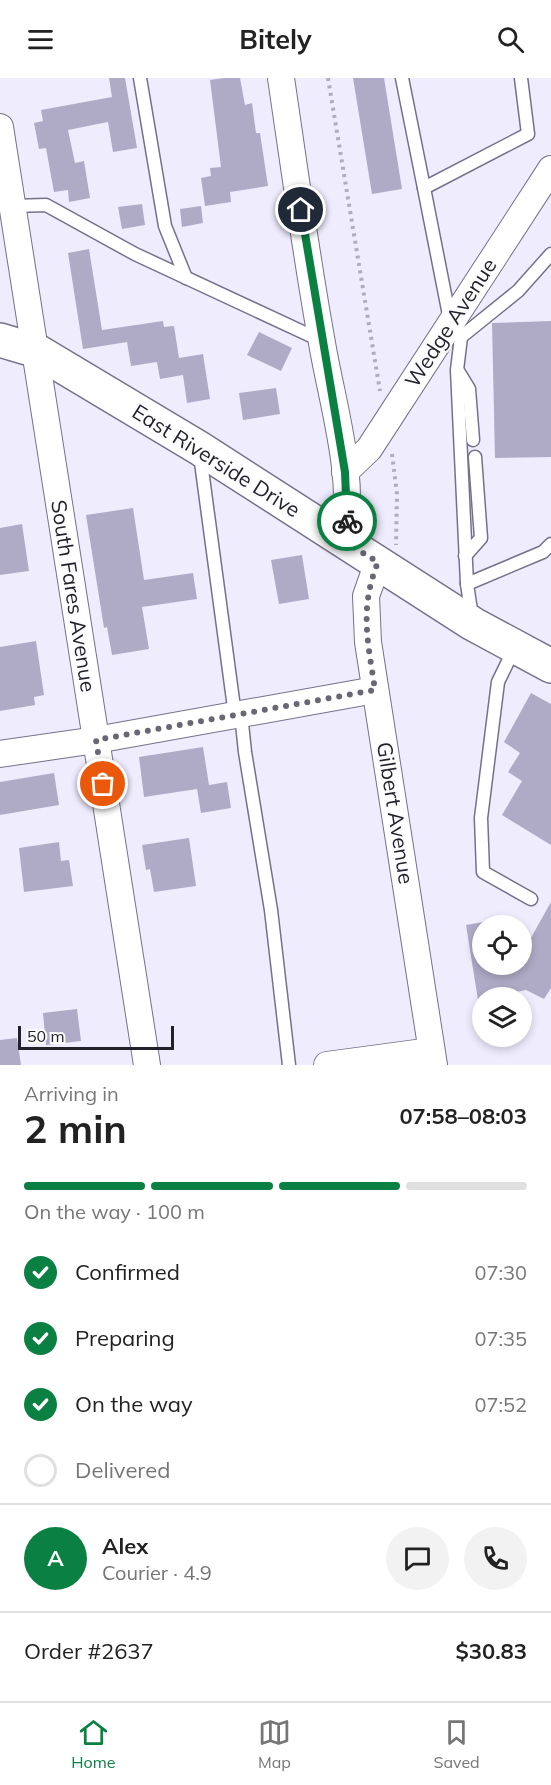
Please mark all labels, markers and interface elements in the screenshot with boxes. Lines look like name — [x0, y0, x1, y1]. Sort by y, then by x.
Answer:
text: Bitely — [239, 22, 312, 56]
icon: menu — [24, 23, 57, 56]
icon: search — [494, 23, 527, 56]
pin — [275, 184, 326, 235]
icon: home — [284, 193, 317, 226]
street label: Wedge Avenue — [399, 253, 502, 392]
street label: East Riverside Drive — [128, 398, 305, 522]
courier — [317, 491, 377, 551]
street label: South Fares Avenue — [46, 498, 102, 694]
icon: bike — [331, 505, 364, 538]
street label: Gilbert Avenue — [372, 740, 420, 886]
pin — [77, 758, 128, 809]
icon: bag — [86, 767, 119, 800]
map controls — [472, 915, 532, 1047]
button: locate — [472, 915, 532, 975]
button: layers — [472, 987, 532, 1047]
scale bar — [18, 1023, 174, 1050]
text: 50 m — [27, 1026, 64, 1046]
text: Arriving in — [24, 1081, 119, 1106]
text: 07:58–08:03 — [399, 1102, 527, 1130]
text: 2 min — [24, 1104, 127, 1153]
text: On the way · 100 m — [24, 1199, 205, 1224]
icon: check — [24, 1256, 57, 1289]
text: Confirmed — [75, 1258, 180, 1286]
text: 07:30 — [474, 1260, 527, 1285]
icon: check — [24, 1322, 57, 1355]
text: Preparing — [75, 1324, 175, 1352]
text: 07:35 — [474, 1326, 527, 1351]
icon: check — [24, 1388, 57, 1421]
text: On the way — [75, 1390, 193, 1418]
text: 07:52 — [474, 1392, 527, 1417]
text: Delivered — [75, 1456, 170, 1484]
button: chat — [386, 1527, 449, 1590]
button: phone — [464, 1527, 527, 1590]
text: Alex — [102, 1532, 148, 1560]
text: A — [47, 1544, 64, 1572]
text: Courier · 4.9 — [102, 1560, 212, 1585]
text: Order #2637 — [24, 1637, 154, 1665]
text: $30.83 — [456, 1637, 527, 1665]
tab: Home — [71, 1716, 115, 1772]
tab: Map — [258, 1716, 291, 1772]
tab: Saved — [434, 1716, 480, 1772]

